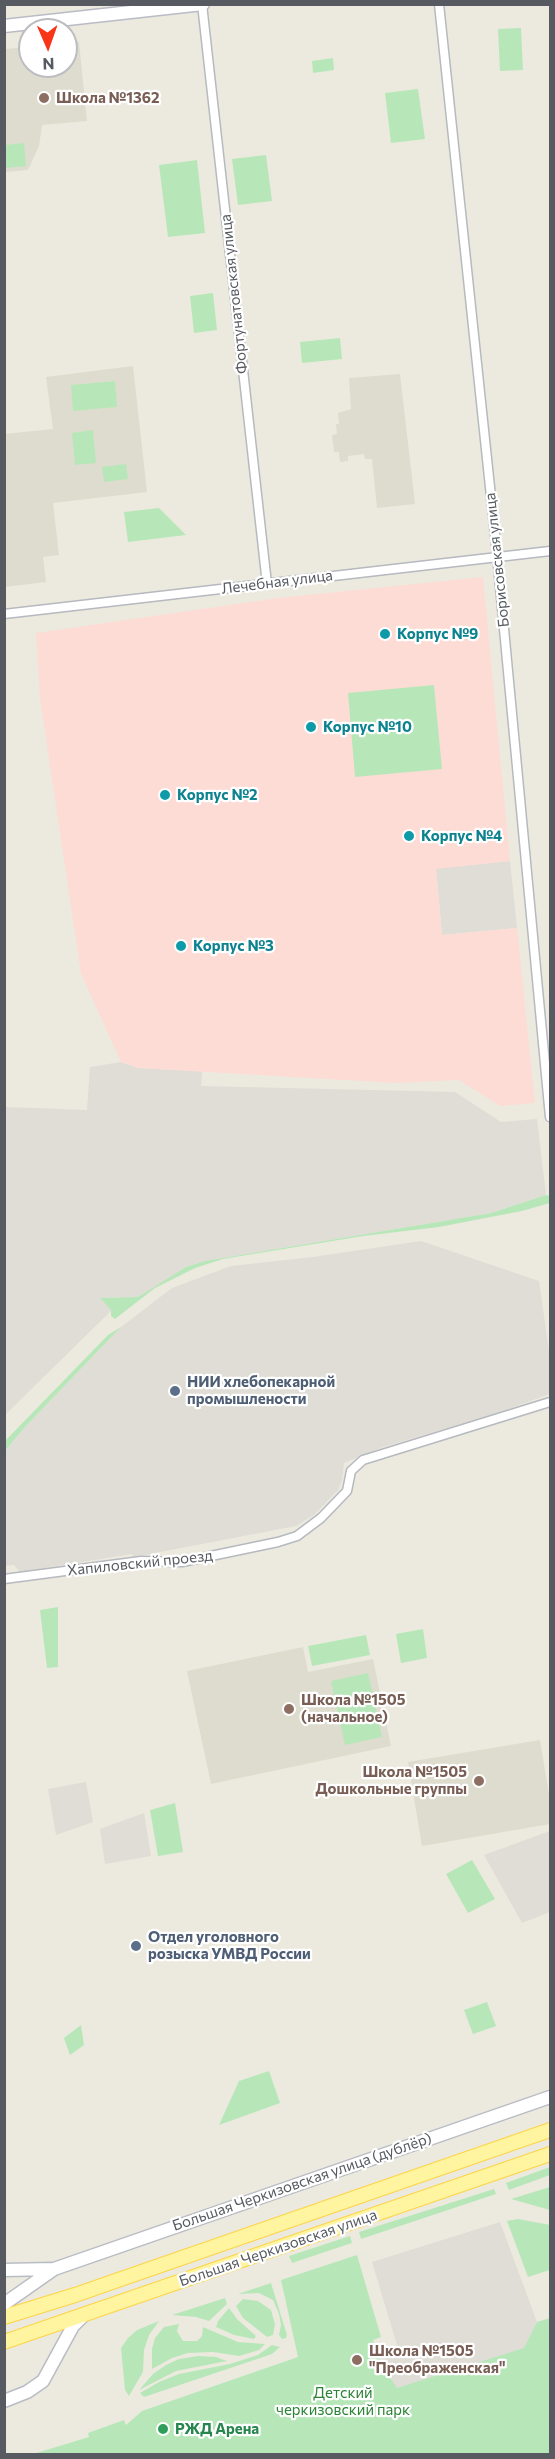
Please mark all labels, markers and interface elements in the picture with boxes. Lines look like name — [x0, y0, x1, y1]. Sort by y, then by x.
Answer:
north arrow — [18, 18, 78, 78]
text: N — [42, 55, 55, 74]
place label: Школа №1362 — [56, 89, 160, 107]
marker: Школа №1362 — [37, 91, 51, 105]
street label: Фортунатовская улица — [217, 213, 251, 375]
street label: Борисовская улица — [481, 492, 513, 628]
street label: Лечебная улица — [220, 566, 334, 598]
place label: Корпус №9 — [397, 625, 478, 643]
marker: Корпус №9 — [378, 627, 392, 641]
place label: Корпус №10 — [323, 718, 412, 736]
marker: Корпус №10 — [304, 720, 318, 734]
place label: Корпус №2 — [177, 786, 258, 804]
marker: Корпус №2 — [158, 788, 172, 802]
place label: Корпус №4 — [421, 827, 502, 845]
marker: Корпус №4 — [402, 829, 416, 843]
place label: Корпус №3 — [193, 937, 274, 955]
marker: Корпус №3 — [174, 939, 188, 953]
place label: НИИ хлебопекарной промышлености — [187, 1373, 335, 1408]
marker: НИИ хлебопекарной промышлености — [168, 1384, 182, 1398]
street label: Хапиловский проезд — [66, 1546, 214, 1580]
place label: Школа №1505 (начальное) — [301, 1691, 406, 1726]
marker: Школа №1505 (начальное) — [282, 1702, 296, 1716]
place label: Школа №1505 Дошкольные группы — [316, 1763, 467, 1798]
marker: Школа №1505 Дошкольные группы — [472, 1774, 486, 1788]
place label: Отдел уголовного розыска УМВД России — [148, 1928, 311, 1963]
marker: Отдел уголовного розыска УМВД России — [129, 1939, 143, 1953]
street label: Большая Черкизовская улица (дублёр) — [170, 2129, 434, 2235]
street label: Большая Черкизовская улица — [177, 2206, 379, 2290]
place label: Школа №1505 "Преображенская" — [369, 2342, 505, 2377]
marker: Школа №1505 "Преображенская" — [350, 2353, 364, 2367]
park label: Детский черкизовский парк — [276, 2384, 410, 2419]
place label: РЖД Арена — [175, 2420, 259, 2438]
marker: РЖД Арена — [156, 2422, 170, 2436]

